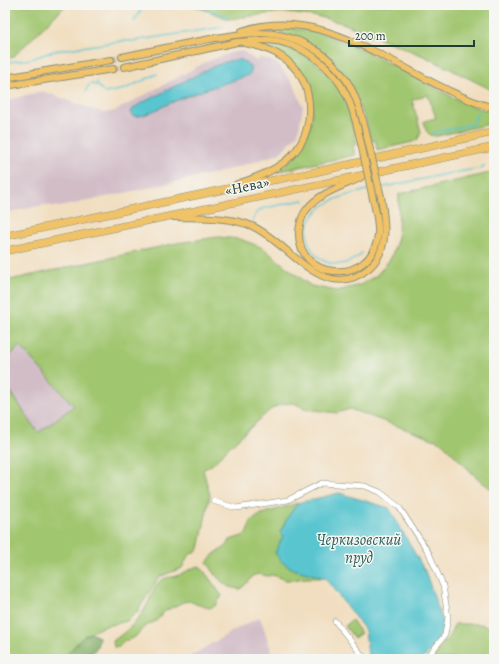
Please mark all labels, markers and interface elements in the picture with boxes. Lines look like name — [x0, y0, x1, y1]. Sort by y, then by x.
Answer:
scale bar — [349, 22, 474, 48]
text: 200 m — [355, 28, 386, 44]
street label: «Нева» — [223, 171, 272, 200]
water label: Черкизовский пруд — [317, 529, 401, 569]

